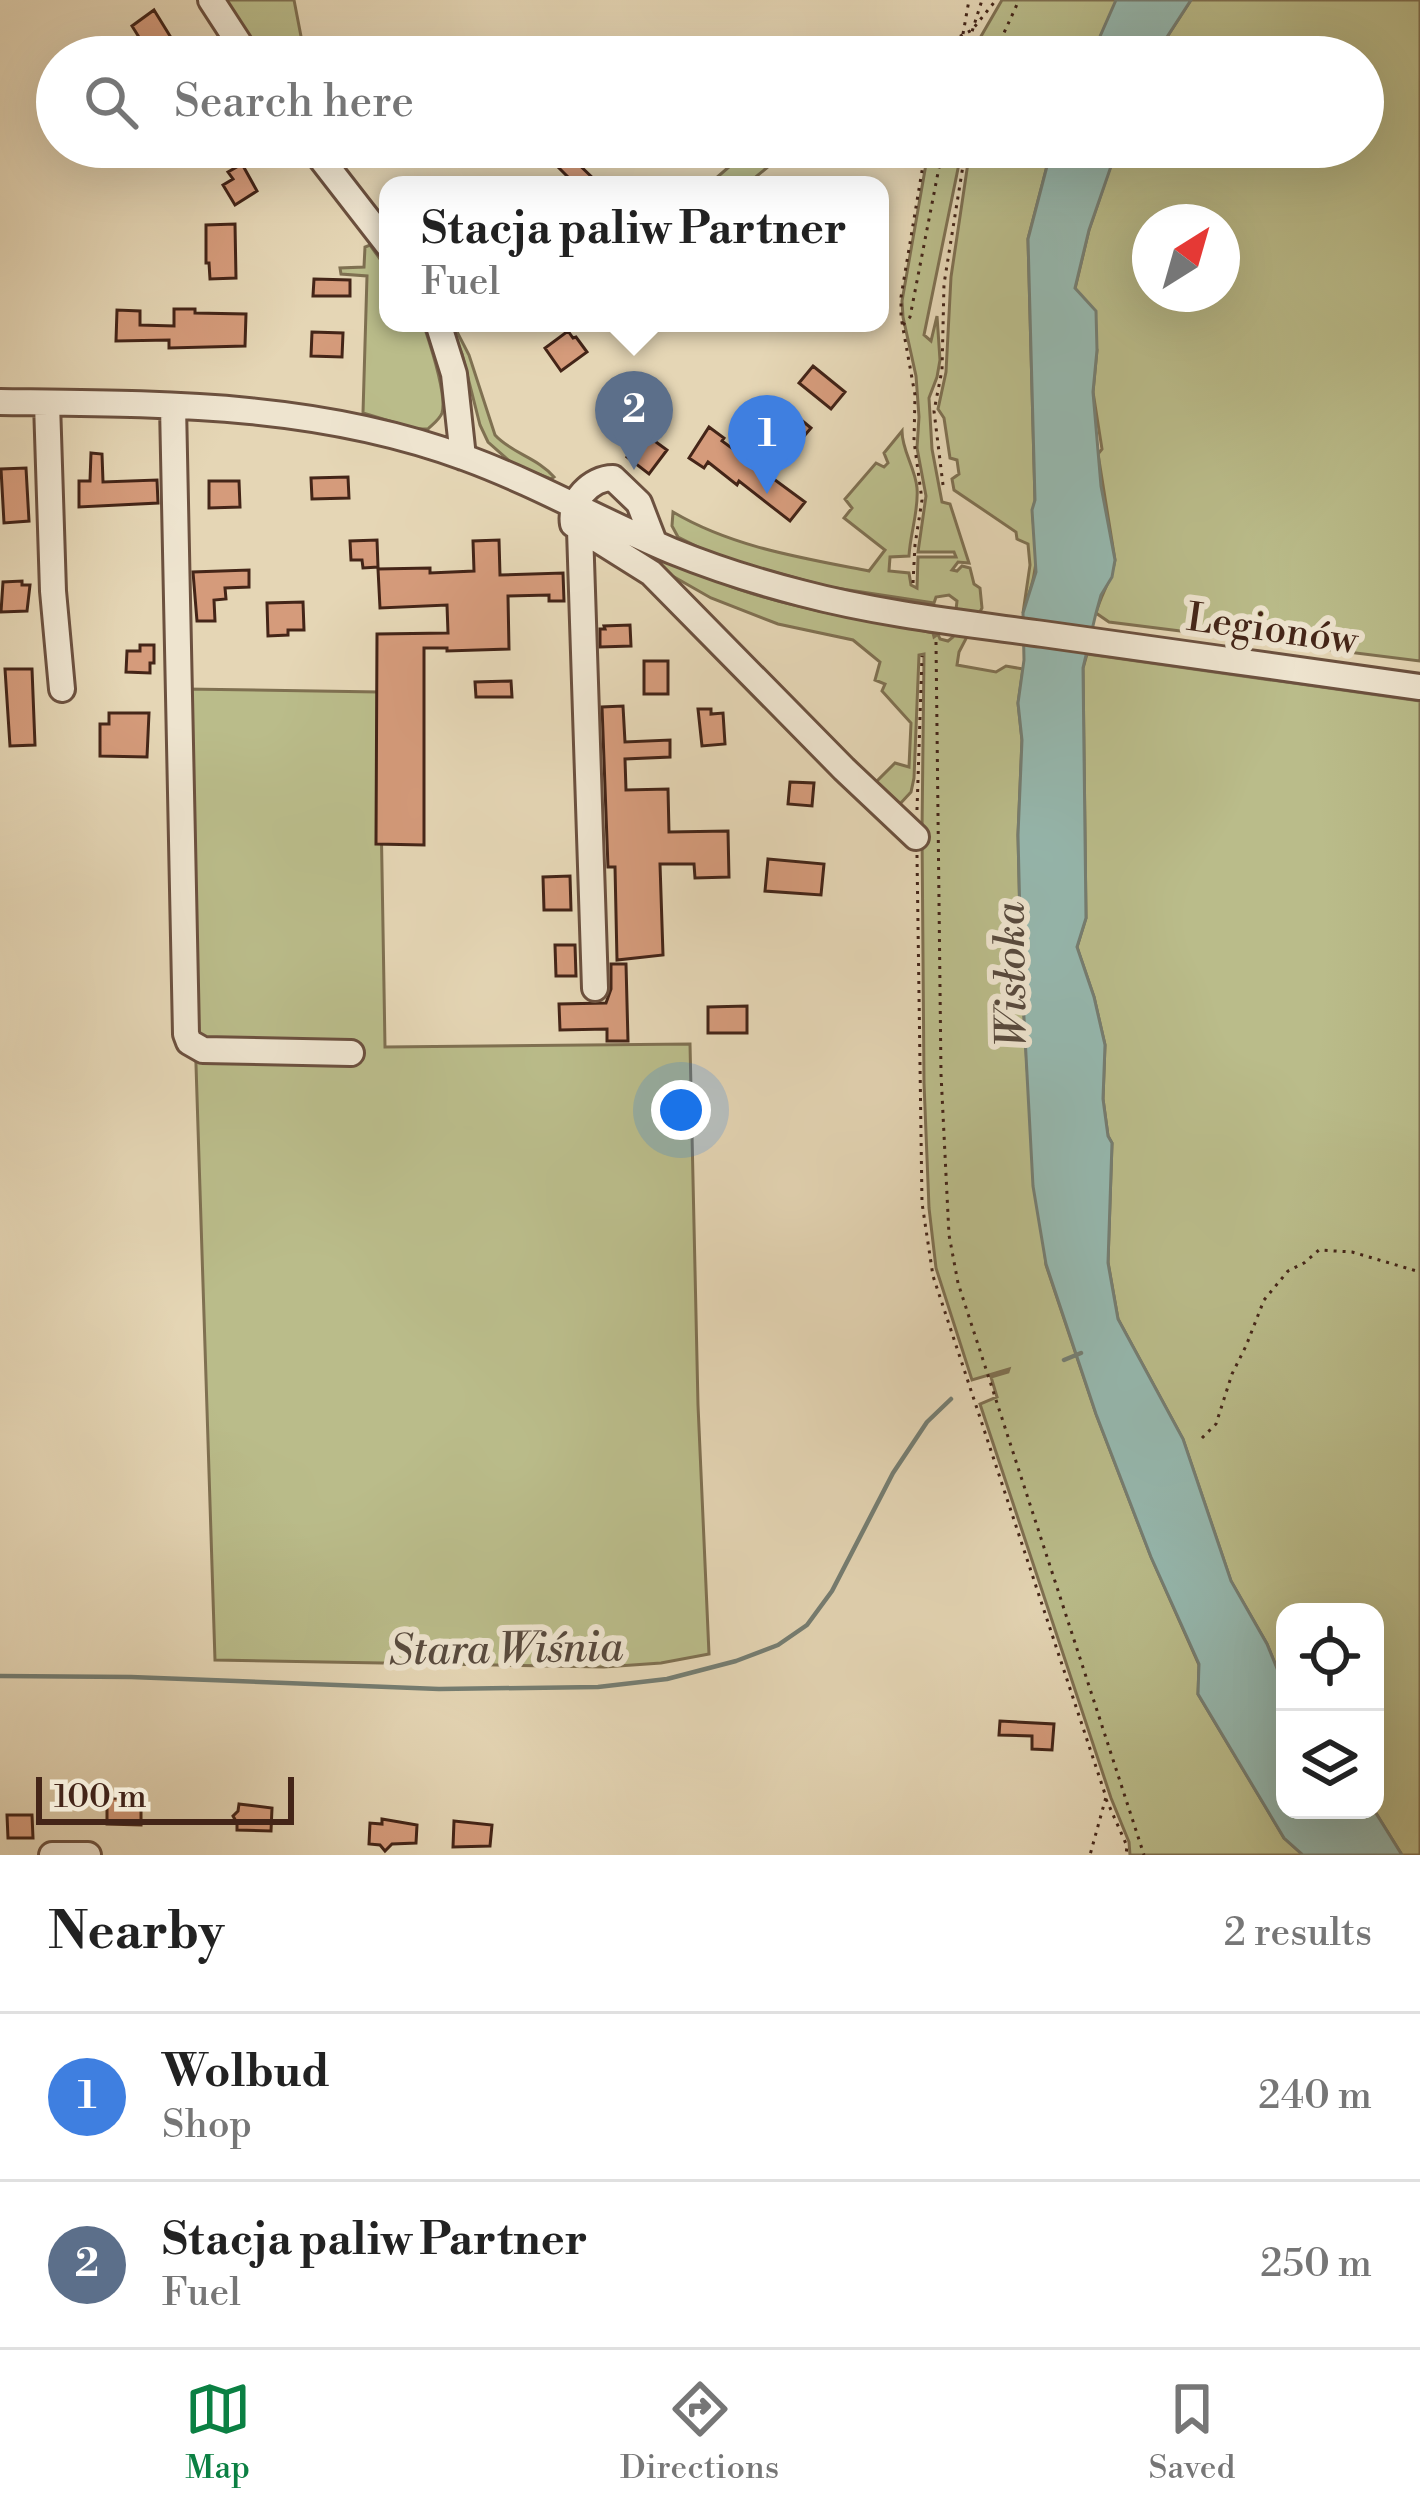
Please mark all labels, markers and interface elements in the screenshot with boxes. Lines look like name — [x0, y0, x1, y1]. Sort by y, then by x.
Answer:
search box — [36, 36, 1384, 168]
icon: search — [78, 69, 144, 135]
text: Search here — [174, 74, 414, 131]
popup — [379, 176, 889, 332]
text: Stacja paliw Partner — [421, 201, 847, 258]
north arrow — [1132, 204, 1240, 312]
text: Fuel — [421, 258, 500, 307]
pin: 2 — [595, 371, 673, 470]
pin: 1 — [728, 395, 806, 494]
street label: Legionów — [1184, 594, 1362, 666]
water label: Wisłoka — [984, 901, 1040, 1048]
your location — [651, 1080, 711, 1140]
map controls — [1276, 1603, 1384, 1819]
button: locate — [1276, 1603, 1384, 1711]
water label: Stara Wiśnia — [388, 1621, 624, 1679]
button: layers — [1276, 1711, 1384, 1819]
scale bar — [36, 1771, 294, 1824]
text: 100 m — [54, 1777, 147, 1818]
text: Nearby — [48, 1901, 224, 1965]
text: 2 results — [1224, 1909, 1372, 1958]
text: Wolbud — [162, 2044, 330, 2101]
text: 1 — [78, 2072, 96, 2121]
text: 240 m — [1258, 2072, 1372, 2121]
text: Shop — [162, 2101, 252, 2150]
text: Stacja paliw Partner — [162, 2212, 587, 2269]
text: 2 — [75, 2240, 99, 2289]
text: 250 m — [1260, 2240, 1372, 2289]
text: Fuel — [162, 2269, 241, 2318]
tab: Map — [185, 2376, 251, 2489]
tab: Directions — [620, 2376, 779, 2489]
tab: Saved — [1149, 2376, 1235, 2489]

